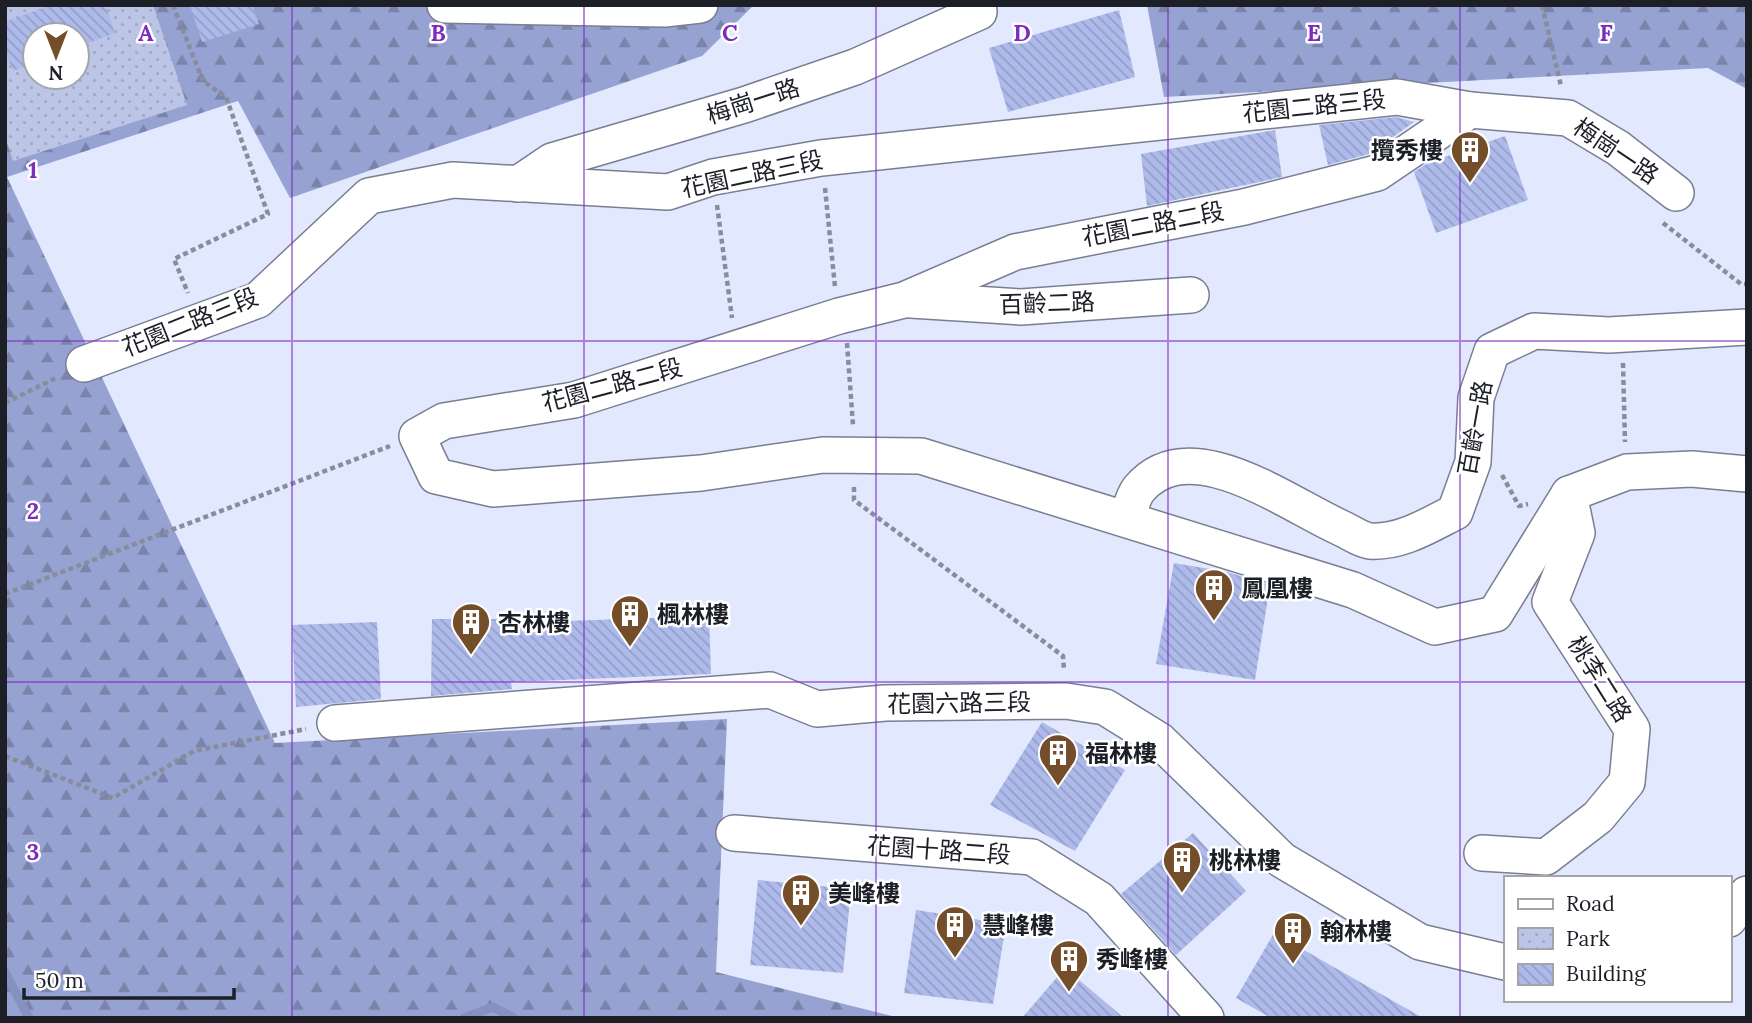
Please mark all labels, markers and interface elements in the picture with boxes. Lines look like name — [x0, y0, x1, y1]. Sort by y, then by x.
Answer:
text: A — [138, 18, 154, 47]
text: B — [430, 18, 446, 47]
text: C — [722, 18, 738, 47]
text: D — [1013, 18, 1031, 47]
text: E — [1307, 18, 1321, 47]
text: F — [1599, 18, 1613, 47]
north arrow — [21, 21, 91, 91]
text: N — [48, 61, 63, 85]
street label: 梅崗一路 — [703, 71, 803, 131]
street label: 花園二路三段 — [1241, 83, 1387, 129]
street label: 梅崗一路 — [1568, 111, 1664, 191]
building icon: 攬秀樓 — [1449, 129, 1491, 184]
place label: 攬秀樓 — [1371, 135, 1443, 166]
street label: 花園二路三段 — [678, 144, 826, 204]
text: 1 — [28, 155, 38, 184]
street label: 花園二路二段 — [1079, 195, 1227, 253]
street label: 花園二路三段 — [117, 281, 263, 363]
street label: 百齡二路 — [998, 286, 1096, 320]
street label: 花園二路二段 — [538, 351, 686, 419]
street label: 百齡一路 — [1451, 378, 1499, 478]
text: 2 — [27, 496, 39, 525]
building icon: 鳳凰樓 — [1193, 567, 1235, 622]
place label: 鳳凰樓 — [1241, 573, 1313, 604]
building icon: 楓林樓 — [609, 593, 651, 648]
place label: 楓林樓 — [657, 599, 729, 630]
building icon: 杏林樓 — [450, 601, 492, 656]
place label: 杏林樓 — [498, 607, 570, 638]
street label: 桃李二路 — [1561, 630, 1639, 728]
street label: 花園六路三段 — [887, 686, 1031, 720]
building icon: 福林樓 — [1037, 732, 1079, 787]
place label: 福林樓 — [1085, 738, 1157, 769]
street label: 花園十路二段 — [866, 830, 1012, 870]
text: 3 — [27, 837, 39, 866]
building icon: 桃林樓 — [1161, 839, 1203, 894]
place label: 桃林樓 — [1209, 845, 1281, 876]
building icon: 美峰樓 — [780, 872, 822, 927]
legend — [1504, 876, 1731, 1002]
place label: 美峰樓 — [828, 878, 900, 909]
text: Road — [1566, 890, 1615, 917]
building icon: 慧峰樓 — [934, 904, 976, 959]
place label: 慧峰樓 — [982, 910, 1054, 941]
building icon: 翰林樓 — [1272, 910, 1314, 965]
place label: 翰林樓 — [1320, 916, 1392, 947]
text: Park — [1566, 925, 1610, 952]
building icon: 秀峰樓 — [1048, 938, 1090, 993]
place label: 秀峰樓 — [1096, 944, 1168, 975]
scale bar — [24, 956, 234, 1000]
text: Building — [1566, 960, 1646, 987]
text: 50 m — [35, 967, 84, 994]

